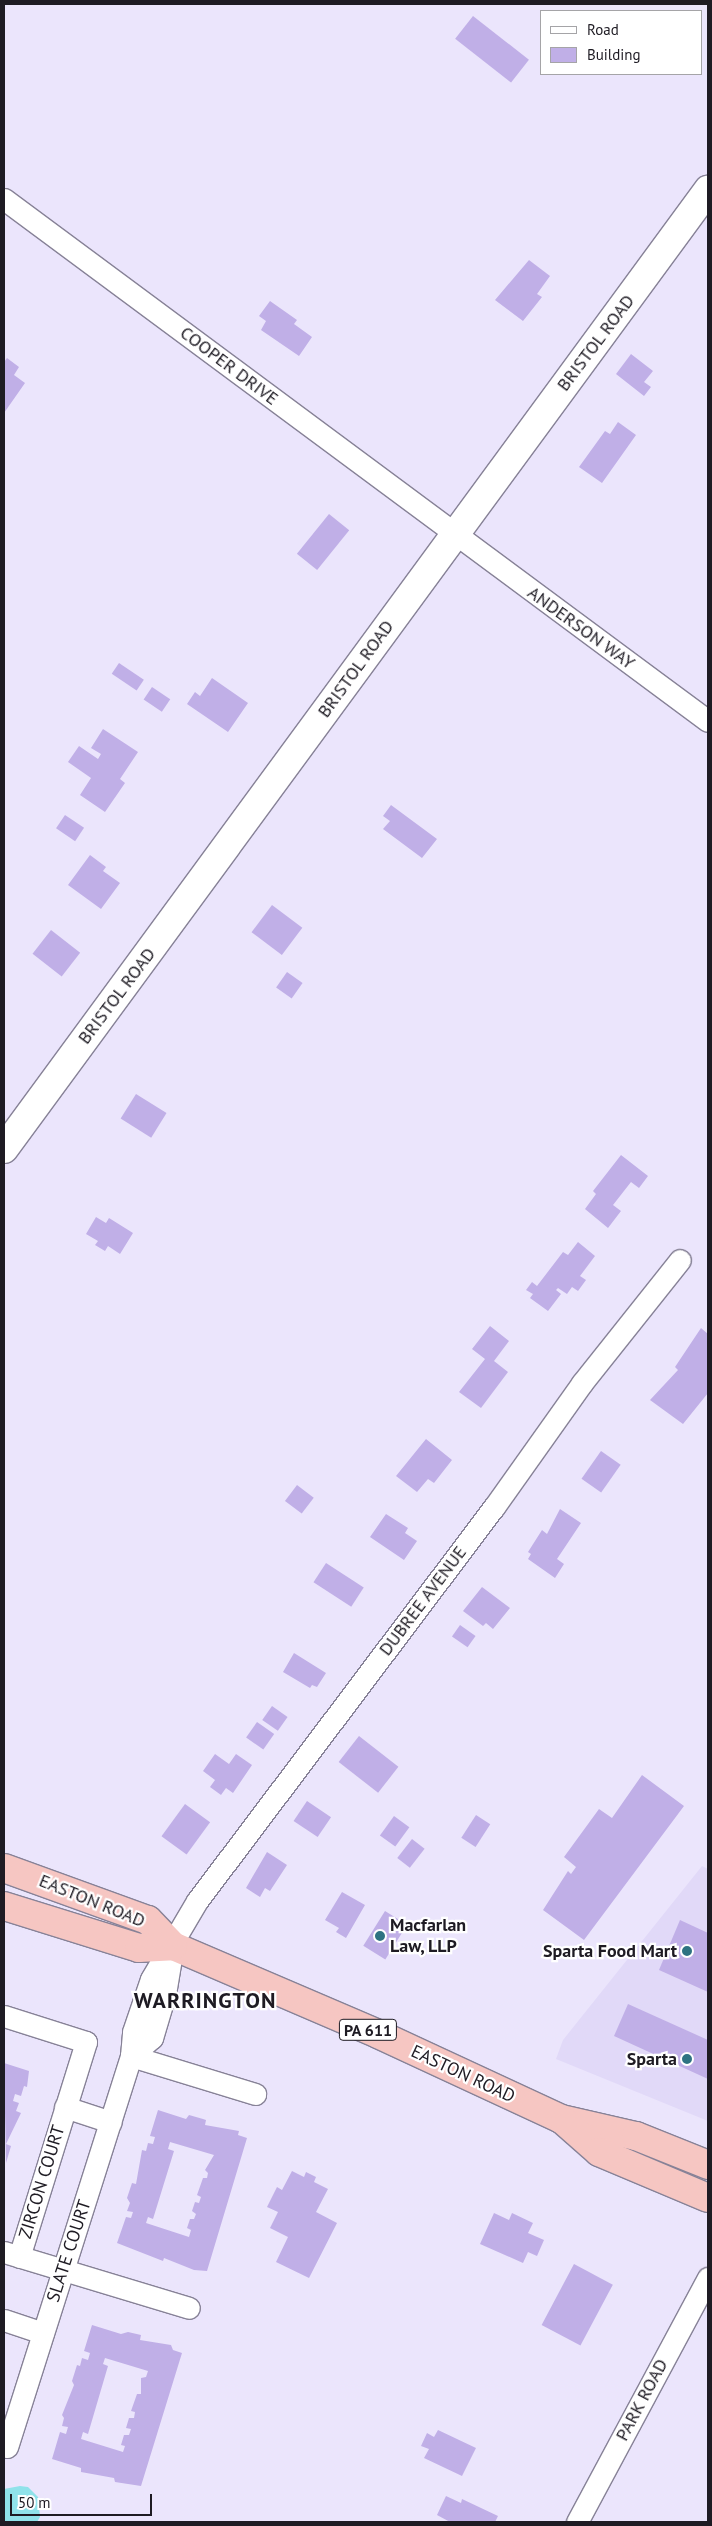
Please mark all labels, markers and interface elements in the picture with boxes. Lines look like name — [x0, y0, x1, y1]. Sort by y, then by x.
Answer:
legend — [540, 10, 702, 75]
text: Road — [587, 20, 619, 39]
text: Building — [587, 45, 641, 64]
street label: BRISTOL ROAD — [553, 290, 639, 396]
street label: COOPER DRIVE — [176, 322, 282, 410]
street label: ANDERSON WAY — [523, 582, 639, 674]
street label: BRISTOL ROAD — [313, 616, 399, 722]
street label: BRISTOL ROAD — [74, 943, 160, 1049]
street label: DUBREE AVENUE — [375, 1542, 471, 1660]
street label: EASTON ROAD — [36, 1870, 148, 1932]
place label: Macfarlan Law, LLP — [390, 1915, 466, 1958]
marker: Macfarlan Law, LLP — [374, 1930, 386, 1942]
place label: Sparta Food Mart — [543, 1940, 677, 1962]
marker: Sparta Food Mart — [681, 1945, 693, 1957]
district label: WARRINGTON — [132, 1988, 278, 2014]
road number: PA 611 — [338, 2016, 398, 2044]
street label: EASTON ROAD — [408, 2041, 518, 2107]
place label: Sparta — [627, 2048, 677, 2070]
marker: Sparta — [681, 2053, 693, 2065]
street label: ZIRCON COURT — [14, 2123, 70, 2241]
street label: SLATE COURT — [42, 2197, 96, 2305]
street label: PARK ROAD — [611, 2355, 673, 2445]
scale bar — [12, 2484, 155, 2516]
text: 50 m — [18, 2493, 51, 2512]

